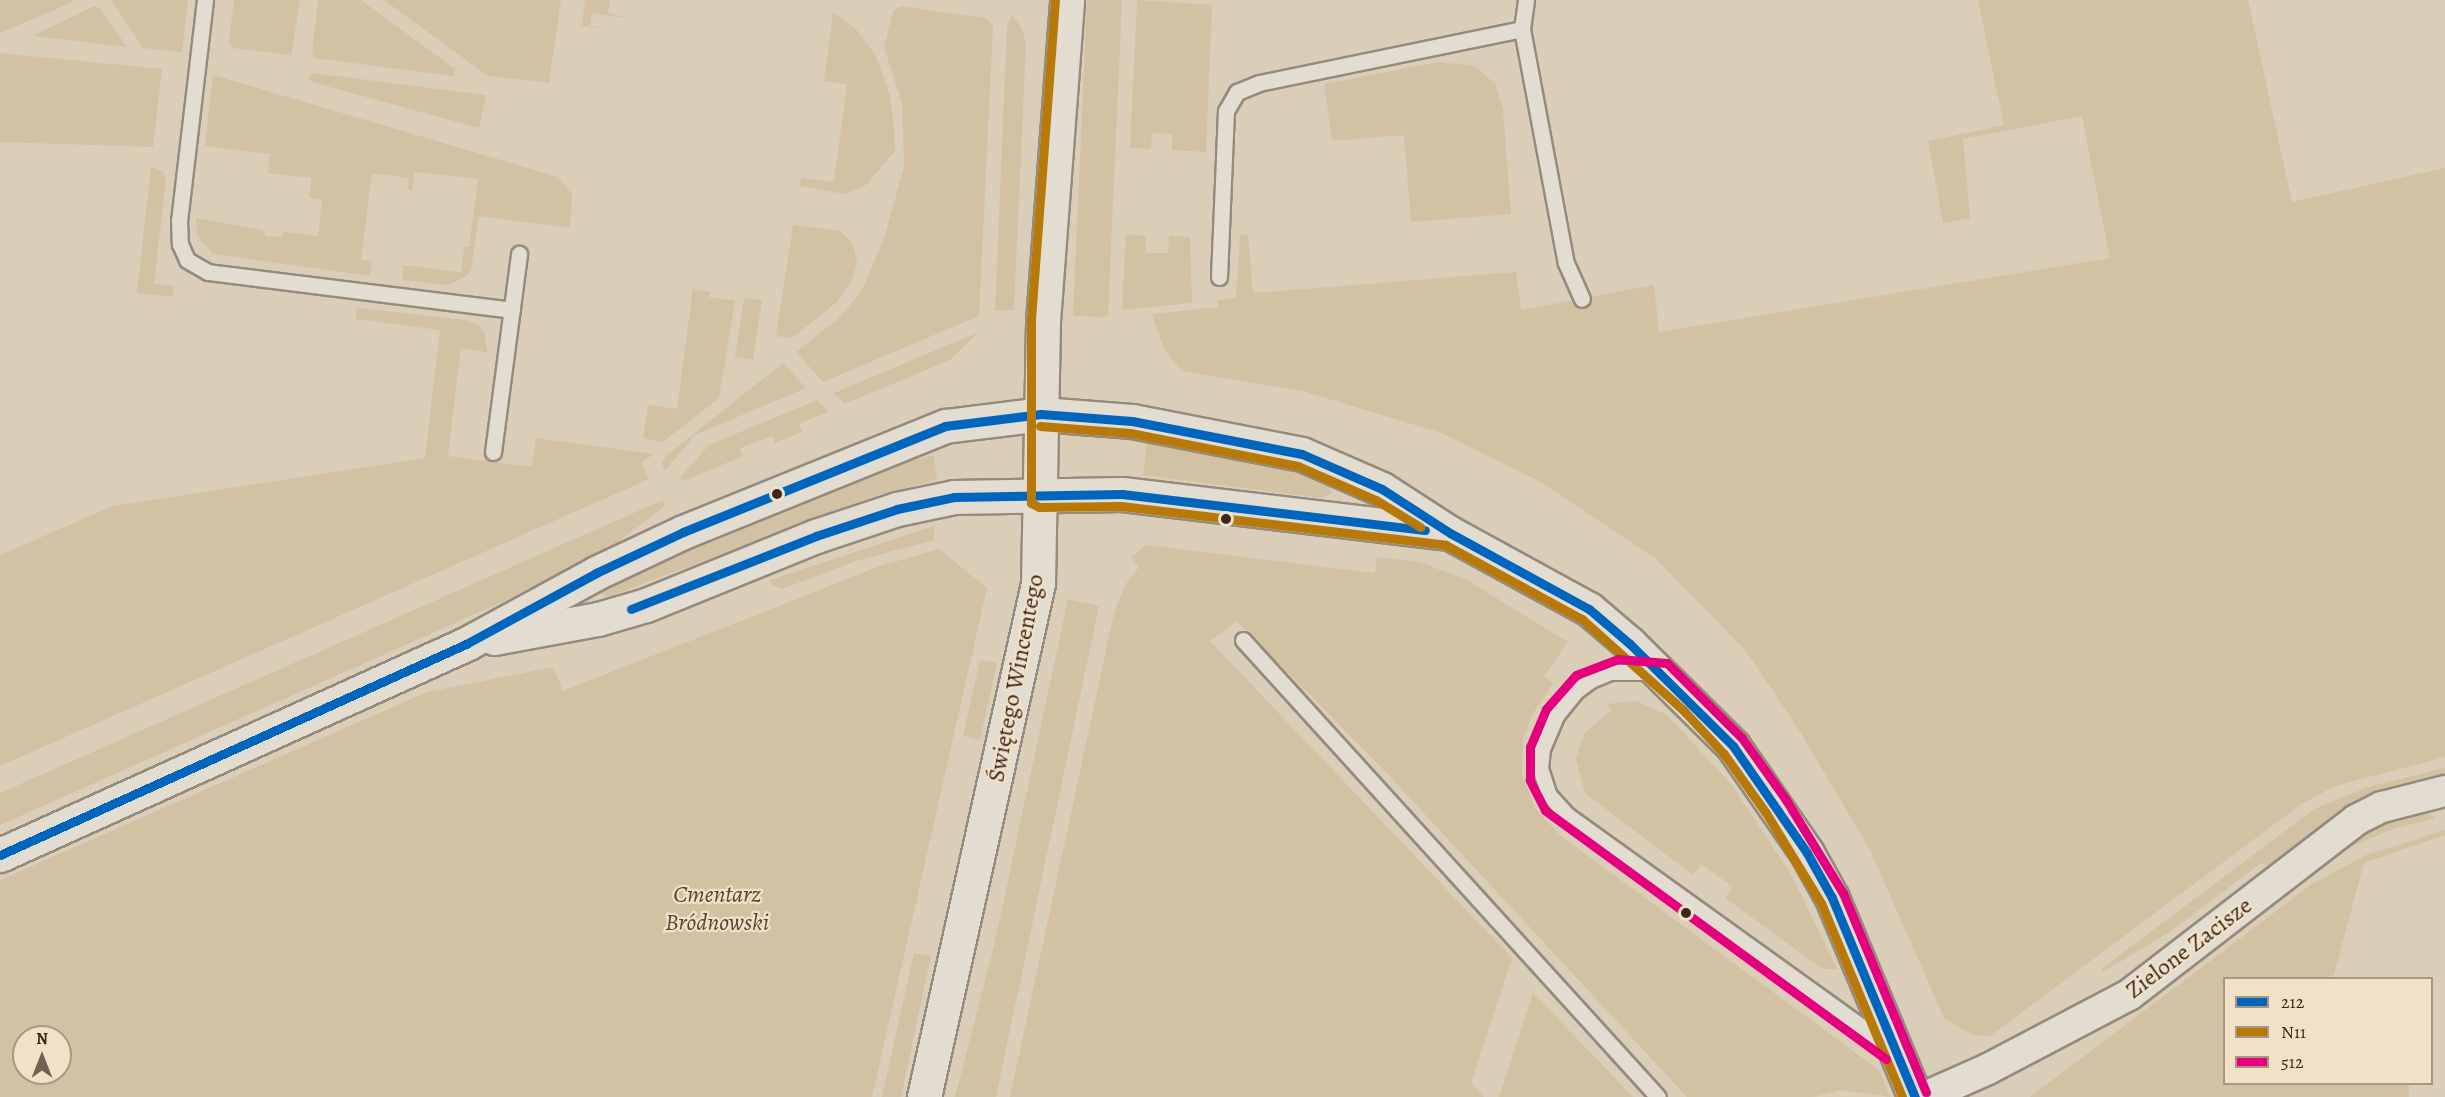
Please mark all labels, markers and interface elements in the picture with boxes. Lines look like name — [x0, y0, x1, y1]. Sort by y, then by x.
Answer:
unlabelled marker — [771, 488, 783, 500]
unlabelled marker — [1220, 513, 1232, 525]
street label: Świętego Wincentego — [982, 572, 1050, 784]
park label: Cmentarz Bródnowski — [665, 881, 769, 937]
street label: Zielone Zacisze — [2120, 891, 2258, 1005]
unlabelled marker — [1680, 907, 1692, 919]
legend — [2223, 977, 2433, 1085]
text: 212 — [2281, 990, 2304, 1014]
text: N11 — [2281, 1020, 2306, 1044]
north arrow — [12, 1025, 72, 1085]
text: N — [36, 1028, 48, 1050]
text: 512 — [2281, 1050, 2303, 1074]

